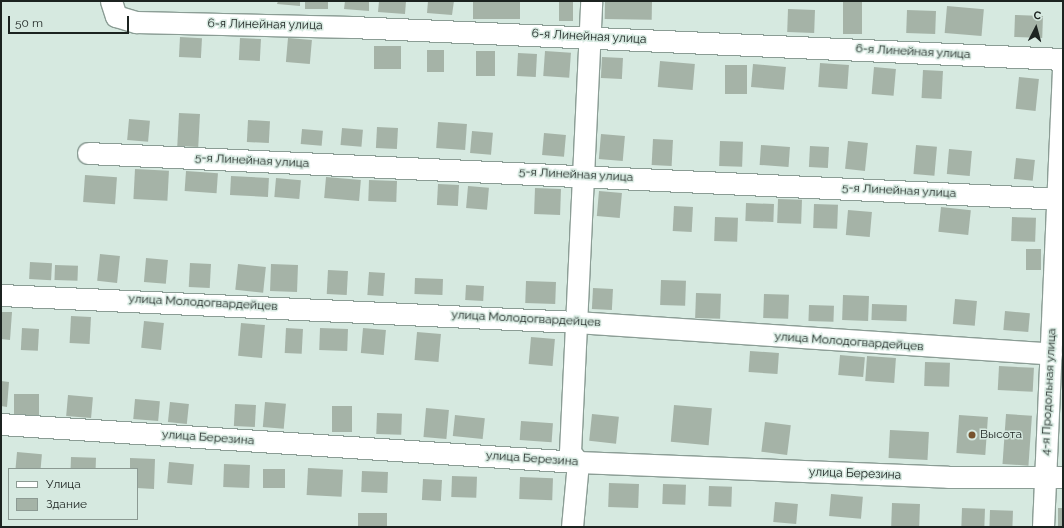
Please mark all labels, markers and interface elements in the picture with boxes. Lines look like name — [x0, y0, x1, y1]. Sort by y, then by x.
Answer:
scale bar — [10, 8, 131, 34]
north arrow — [1016, 8, 1056, 48]
text: С — [1033, 9, 1042, 22]
text: 50 m — [15, 16, 43, 30]
street label: 6-я Линейная улица — [207, 17, 323, 33]
street label: 6-я Линейная улица — [531, 27, 647, 47]
street label: 6-я Линейная улица — [855, 42, 971, 62]
street label: 5-я Линейная улица — [194, 151, 310, 171]
street label: 5-я Линейная улица — [518, 165, 634, 185]
street label: 5-я Линейная улица — [841, 181, 957, 201]
street label: улица Молодогвардейцев — [128, 292, 278, 314]
street label: улица Молодогвардейцев — [451, 308, 601, 330]
street label: 4-я Продольная улица — [1038, 328, 1060, 456]
street label: улица Молодогвардейцев — [774, 330, 924, 354]
street label: улица Березина — [161, 428, 255, 448]
place label: Высота — [980, 428, 1022, 442]
marker: Высота — [967, 430, 977, 440]
street label: улица Березина — [485, 449, 579, 469]
street label: улица Березина — [809, 465, 901, 483]
legend — [8, 468, 138, 520]
text: Улица — [46, 477, 81, 491]
text: Здание — [46, 497, 87, 511]

